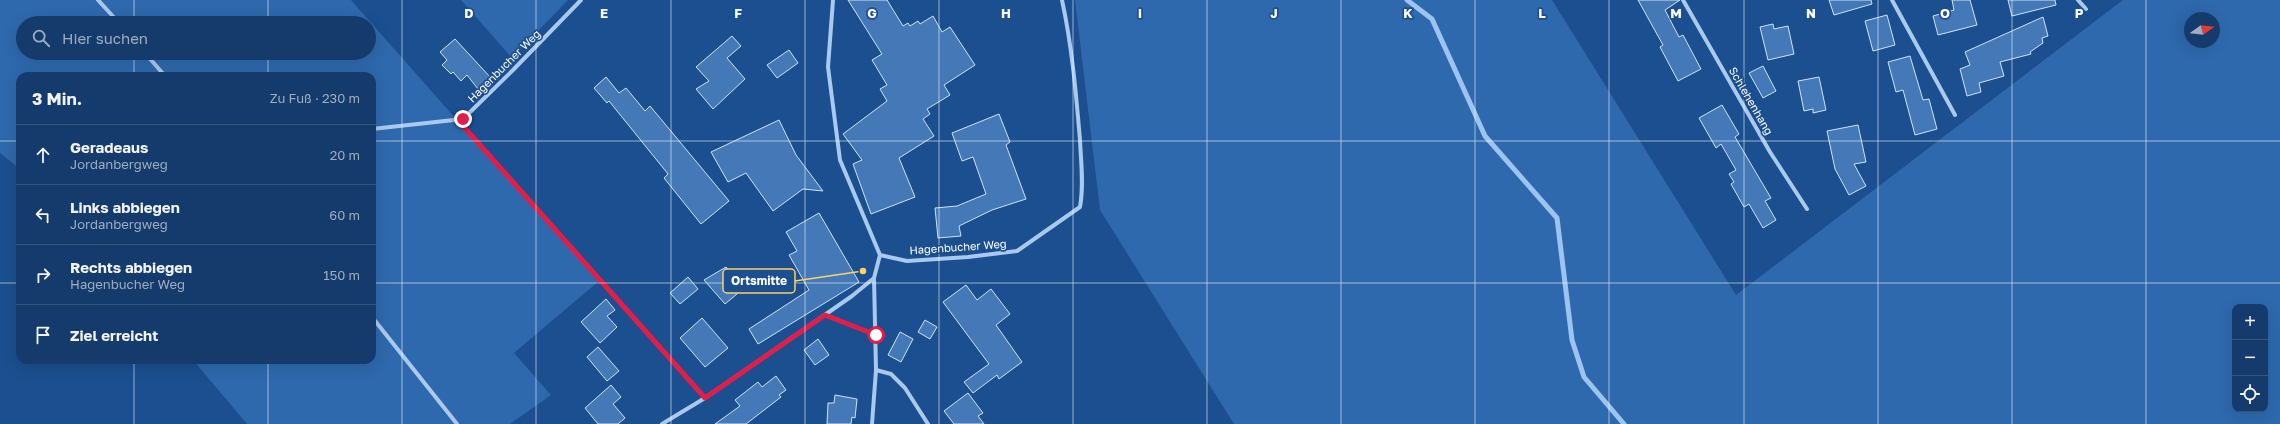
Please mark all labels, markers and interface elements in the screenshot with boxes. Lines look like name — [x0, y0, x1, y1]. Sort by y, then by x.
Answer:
text: D — [464, 5, 474, 21]
text: E — [600, 5, 608, 21]
text: F — [734, 5, 742, 21]
text: G — [867, 5, 877, 21]
text: H — [1001, 5, 1011, 21]
text: I — [1138, 5, 1142, 21]
text: J — [1270, 5, 1278, 21]
text: K — [1403, 5, 1413, 21]
text: L — [1538, 5, 1546, 21]
text: M — [1670, 5, 1682, 21]
text: N — [1806, 5, 1816, 21]
text: O — [1940, 5, 1950, 21]
text: P — [2075, 5, 2084, 21]
north arrow — [2184, 12, 2220, 48]
search box — [16, 16, 376, 60]
icon: search — [30, 27, 52, 49]
street label: Hagenbucher Weg — [465, 27, 543, 105]
text: Hier suchen — [62, 29, 148, 47]
street label: Schlehenhang — [1727, 65, 1776, 137]
text: 3 Min. — [32, 88, 82, 109]
text: Zu Fuß · 230 m — [270, 90, 360, 106]
route end — [454, 110, 472, 128]
text: Geradeaus — [70, 138, 148, 156]
icon: ahead — [32, 144, 54, 166]
text: 20 m — [330, 147, 360, 163]
text: Jordanbergweg — [70, 156, 168, 172]
text: Links abbiegen — [70, 198, 180, 216]
icon: left — [32, 204, 54, 226]
text: 60 m — [329, 207, 360, 223]
text: Jordanbergweg — [70, 216, 168, 232]
street label: Hagenbucher Weg — [909, 237, 1007, 256]
text: Rechts abbiegen — [70, 258, 192, 276]
icon: right — [32, 264, 54, 286]
text: 150 m — [323, 267, 360, 283]
callout: Ortsmitte — [723, 269, 795, 293]
text: Ortsmitte — [731, 273, 787, 288]
text: Hagenbucher Weg — [70, 276, 185, 292]
map controls — [2232, 304, 2268, 412]
button: + — [2232, 304, 2268, 340]
icon: arrive — [32, 324, 54, 346]
text: Ziel erreicht — [70, 326, 158, 344]
route start — [867, 326, 885, 344]
button: − — [2232, 340, 2268, 376]
button: locate — [2232, 376, 2268, 412]

